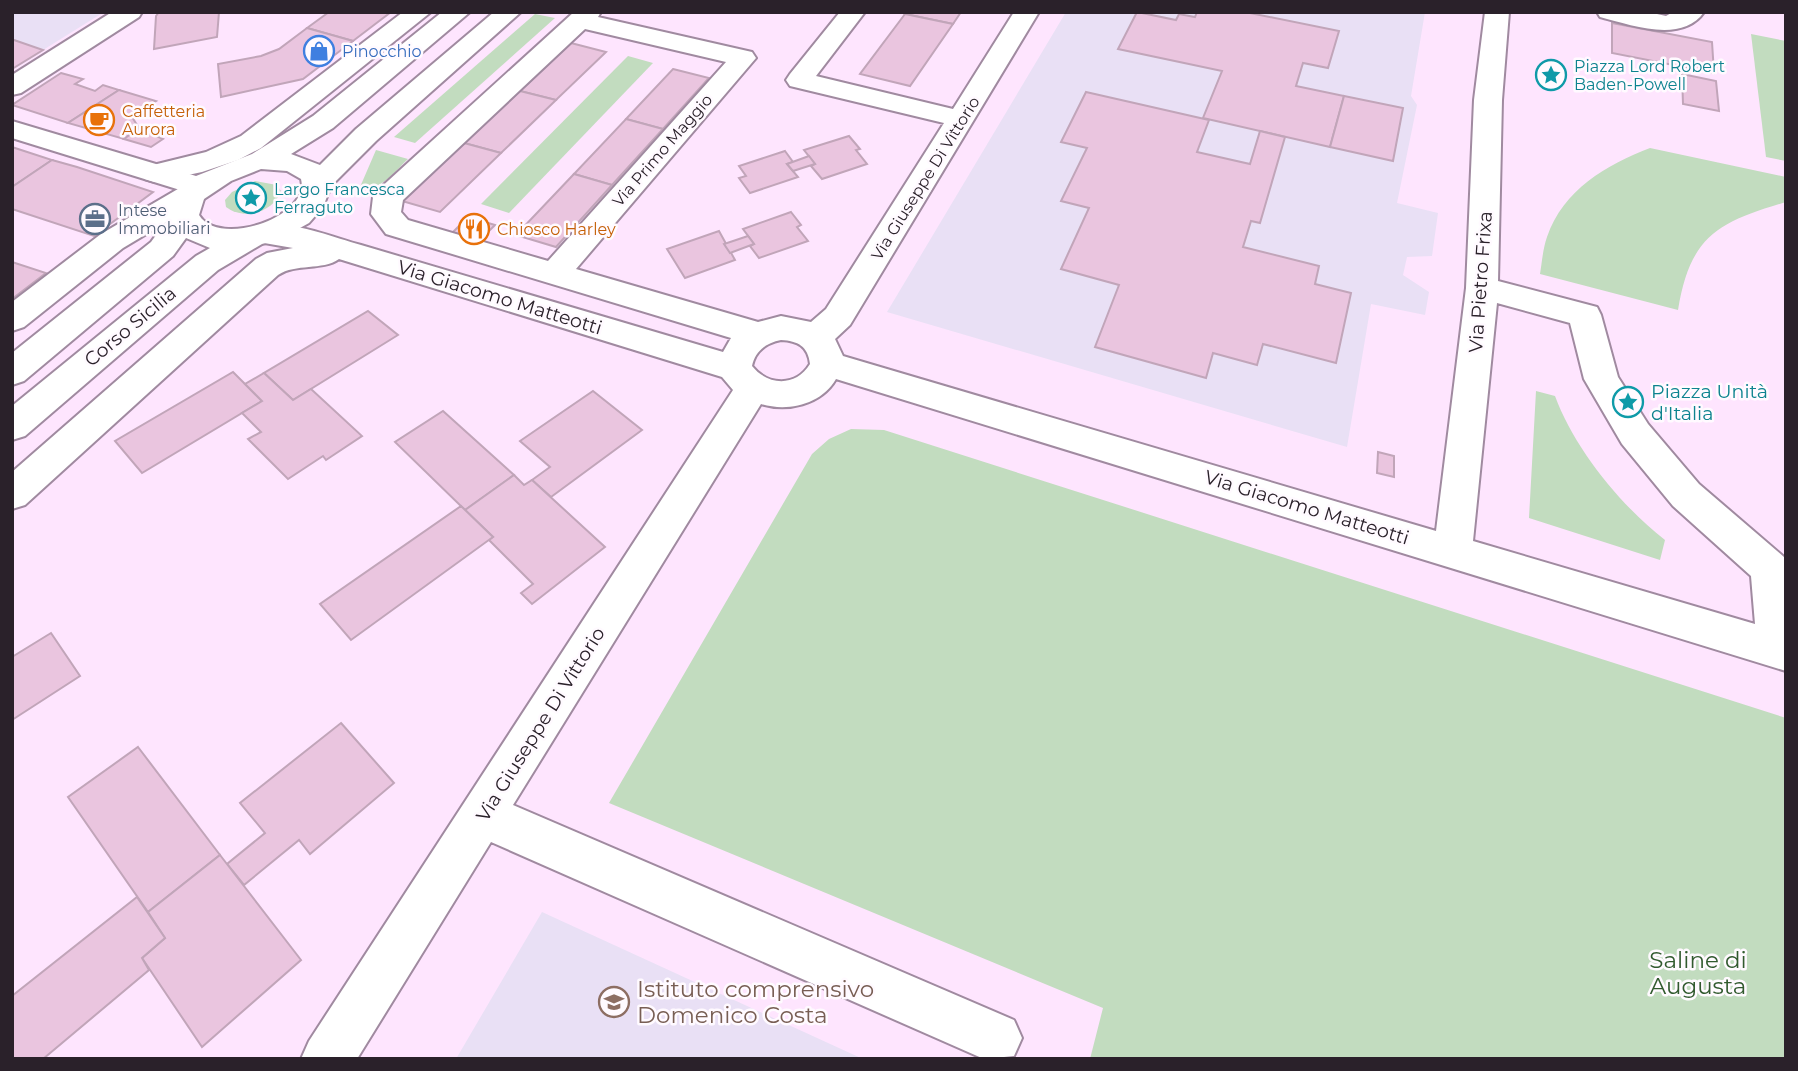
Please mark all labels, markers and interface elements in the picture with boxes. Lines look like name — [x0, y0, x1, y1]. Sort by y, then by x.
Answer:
shop icon: Pinocchio — [302, 34, 336, 68]
place label: Pinocchio — [342, 42, 422, 61]
place label: Piazza Lord Robert Baden-Powell — [1574, 57, 1726, 94]
place icon: Piazza Lord Robert Baden-Powell — [1534, 58, 1568, 92]
street label: Via Primo Maggio — [608, 90, 716, 210]
street label: Via Giuseppe Di Vittorio — [867, 93, 984, 264]
place label: Caffetteria Aurora — [122, 102, 205, 139]
cafe icon: Caffetteria Aurora — [82, 103, 116, 137]
place label: Largo Francesca Ferraguto — [274, 180, 405, 217]
place icon: Largo Francesca Ferraguto — [234, 181, 268, 215]
place label: Intese Immobiliari — [118, 201, 211, 238]
office icon: Intese Immobiliari — [78, 202, 112, 236]
street label: Via Pietro Frixa — [1464, 210, 1497, 354]
restaurant icon: Chiosco Harley — [457, 212, 491, 246]
place label: Chiosco Harley — [497, 220, 616, 239]
street label: Via Giacomo Matteotti — [395, 255, 605, 340]
street label: Corso Sicilia — [80, 281, 181, 371]
place label: Piazza Unità d'Italia — [1651, 380, 1768, 425]
place icon: Piazza Unità d'Italia — [1611, 385, 1645, 419]
street label: Via Giacomo Matteotti — [1202, 465, 1412, 550]
street label: Via Giuseppe Di Vittorio — [471, 623, 610, 826]
park label: Saline di Augusta — [1649, 946, 1747, 1000]
place label: Istituto comprensivo Domenico Costa — [637, 975, 874, 1029]
school or university icon: Istituto comprensivo Domenico Costa — [597, 985, 631, 1019]

